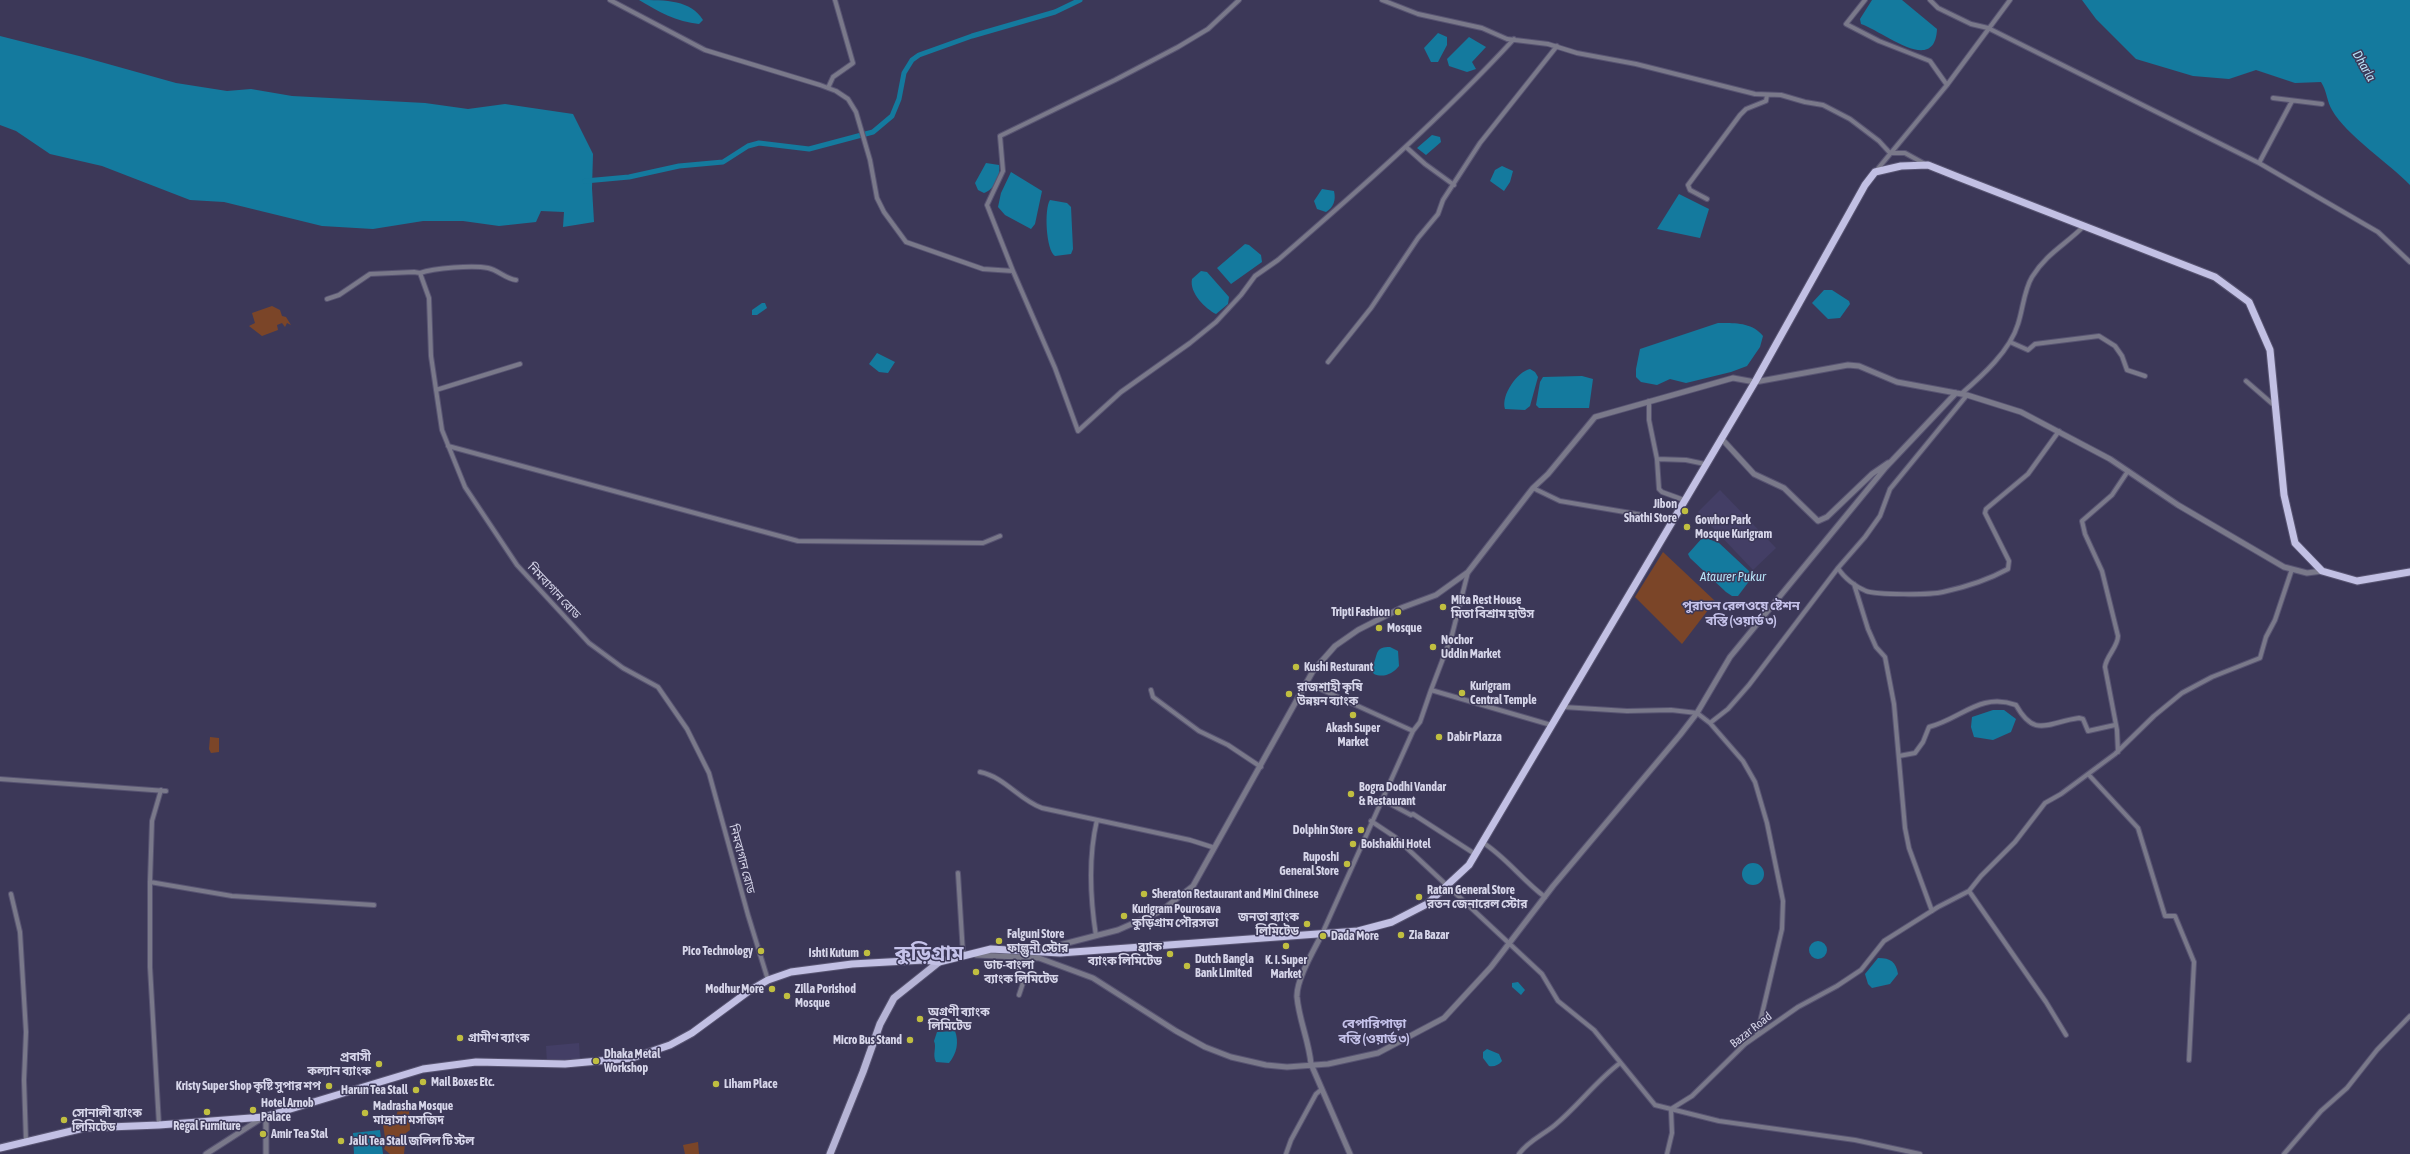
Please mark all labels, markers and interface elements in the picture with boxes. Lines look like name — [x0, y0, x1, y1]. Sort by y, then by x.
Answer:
water label: Dharla — [2349, 48, 2379, 84]
place label: Jibon Shathi Store — [1624, 497, 1677, 525]
marker: Jibon Shathi Store — [1680, 506, 1690, 516]
place label: Gowhor Park Mosque Kurigram — [1695, 513, 1772, 541]
marker: Gowhor Park Mosque Kurigram — [1682, 522, 1692, 532]
street label: নিমবাগান রোড — [524, 560, 584, 622]
water label: Ataurer Pukur — [1700, 569, 1766, 585]
place label: Mita Rest House মিতা বিশ্রাম হাউস — [1451, 593, 1534, 621]
district label: পুরাতন রেলওয়ে ষ্টেশন বস্তি (ওয়ার্ড ৩) — [1682, 598, 1800, 629]
marker: Mita Rest House মিতা বিশ্রাম হাউস — [1438, 602, 1448, 612]
place label: Tripti Fashion — [1331, 605, 1390, 619]
marker: Tripti Fashion — [1393, 607, 1403, 617]
place label: Mosque — [1387, 621, 1422, 635]
marker: Mosque — [1374, 623, 1384, 633]
place label: Nochor Uddin Market — [1441, 633, 1501, 661]
marker: Nochor Uddin Market — [1428, 642, 1438, 652]
place label: Kushi Resturant — [1304, 660, 1373, 674]
marker: Kushi Resturant — [1291, 662, 1301, 672]
place label: Kurigram Central Temple — [1470, 679, 1537, 707]
place label: রাজশাহী কৃষি উন্নয়ন ব্যাংক — [1297, 680, 1363, 708]
marker: Kurigram Central Temple — [1457, 688, 1467, 698]
marker: রাজশাহী কৃষি উন্নয়ন ব্যাংক — [1284, 689, 1294, 699]
marker: Akash Super Market — [1348, 710, 1358, 720]
place label: Akash Super Market — [1326, 721, 1380, 749]
place label: Dabir Plazza — [1447, 730, 1502, 744]
marker: Dabir Plazza — [1434, 732, 1444, 742]
place label: Bogra Dodhi Vandar & Restaurant — [1359, 780, 1446, 808]
marker: Bogra Dodhi Vandar & Restaurant — [1346, 789, 1356, 799]
street label: নিমবাগান রোড — [726, 823, 758, 895]
place label: Dolphin Store — [1293, 823, 1353, 837]
marker: Dolphin Store — [1356, 825, 1366, 835]
place label: Boishakhi Hotel — [1361, 837, 1431, 851]
marker: Boishakhi Hotel — [1348, 839, 1358, 849]
place label: Ruposhi General Store — [1279, 850, 1339, 878]
marker: Ruposhi General Store — [1342, 859, 1352, 869]
place label: Ratan General Store রতন জেনারেল স্টোর — [1427, 883, 1527, 911]
place label: Sheraton Restaurant and Mini Chinese — [1152, 887, 1319, 901]
marker: Sheraton Restaurant and Mini Chinese — [1139, 889, 1149, 899]
marker: Ratan General Store রতন জেনারেল স্টোর — [1414, 892, 1424, 902]
place label: Kurigram Pourosava কুড়িগ্রাম পৌরসভা — [1132, 902, 1221, 930]
place label: জনতা ব্যাংক লিমিটেড — [1238, 910, 1299, 938]
marker: Kurigram Pourosava কুড়িগ্রাম পৌরসভা — [1119, 911, 1129, 921]
marker: জনতা ব্যাংক লিমিটেড — [1302, 919, 1312, 929]
place label: Falguni Store ফাল্গুনী স্টোর — [1007, 927, 1068, 955]
place label: Zia Bazar — [1409, 928, 1449, 942]
place label: Dada More — [1331, 929, 1379, 943]
marker: Zia Bazar — [1396, 930, 1406, 940]
marker: Dada More — [1318, 931, 1328, 941]
marker: Falguni Store ফাল্গুনী স্টোর — [994, 936, 1004, 946]
place label: ব্র্যাক ব্যাংক লিমিটেড — [1088, 940, 1162, 968]
marker: K. I. Super Market — [1281, 941, 1291, 951]
district label: কুড়িগ্রাম — [895, 942, 963, 966]
place label: Pico Technology — [682, 944, 753, 958]
marker: Pico Technology — [756, 946, 766, 956]
place label: Ishti Kutum — [809, 946, 859, 960]
marker: Ishti Kutum — [862, 948, 872, 958]
marker: ব্র্যাক ব্যাংক লিমিটেড — [1165, 949, 1175, 959]
place label: Dutch Bangla Bank Limited — [1195, 952, 1254, 980]
place label: K. I. Super Market — [1265, 953, 1307, 981]
place label: ডাচ-বাংলা ব্যাংক লিমিটেড — [984, 958, 1058, 986]
marker: Dutch Bangla Bank Limited — [1182, 961, 1192, 971]
marker: ডাচ-বাংলা ব্যাংক লিমিটেড — [971, 967, 981, 977]
place label: Modhur More — [705, 982, 764, 996]
place label: Zilla Porishod Mosque — [795, 982, 856, 1010]
marker: Modhur More — [767, 984, 777, 994]
marker: Zilla Porishod Mosque — [782, 991, 792, 1001]
place label: অগ্রণী ব্যাংক লিমিটেড — [928, 1005, 990, 1033]
street label: Bazar Road — [1727, 1009, 1775, 1051]
marker: অগ্রণী ব্যাংক লিমিটেড — [915, 1014, 925, 1024]
district label: বেপারিপাড়া বস্তি (ওয়ার্ড ৩) — [1338, 1016, 1410, 1047]
place label: গ্রামীণ ব্যাংক — [468, 1031, 530, 1045]
marker: গ্রামীণ ব্যাংক — [455, 1033, 465, 1043]
place label: Micro Bus Stand — [833, 1033, 902, 1047]
marker: Micro Bus Stand — [905, 1035, 915, 1045]
place label: Dhaka Metal Workshop — [604, 1047, 660, 1075]
place label: প্রবাসী কল্যান ব্যাংক — [307, 1050, 371, 1078]
marker: Dhaka Metal Workshop — [591, 1056, 601, 1066]
marker: প্রবাসী কল্যান ব্যাংক — [374, 1059, 384, 1069]
place label: Mail Boxes Etc. — [431, 1075, 494, 1089]
marker: Mail Boxes Etc. — [418, 1077, 428, 1087]
place label: Liham Place — [724, 1077, 778, 1091]
place label: Kristy Super Shop কৃষ্টি সুপার শপ — [176, 1079, 321, 1093]
marker: Liham Place — [711, 1079, 721, 1089]
marker: Kristy Super Shop কৃষ্টি সুপার শপ — [324, 1081, 334, 1091]
place label: Harun Tea Stall — [341, 1083, 408, 1097]
marker: Harun Tea Stall — [411, 1085, 421, 1095]
place label: Hotel Arnob Palace — [261, 1096, 314, 1124]
place label: Madrasha Mosque মাদ্রাসা মসজিদ — [373, 1099, 453, 1127]
marker: Hotel Arnob Palace — [248, 1105, 258, 1115]
place label: সোনালী ব্যাংক লিমিটেড — [72, 1106, 142, 1134]
marker: Regal Furniture — [202, 1107, 212, 1117]
marker: Madrasha Mosque মাদ্রাসা মসজিদ — [360, 1108, 370, 1118]
marker: সোনালী ব্যাংক লিমিটেড — [59, 1115, 69, 1125]
place label: Regal Furniture — [173, 1119, 241, 1133]
place label: Amir Tea Stal — [271, 1127, 328, 1141]
marker: Amir Tea Stal — [258, 1129, 268, 1139]
place label: Jalil Tea Stall জলিল টি স্টল — [349, 1134, 474, 1148]
marker: Jalil Tea Stall জলিল টি স্টল — [336, 1136, 346, 1146]

